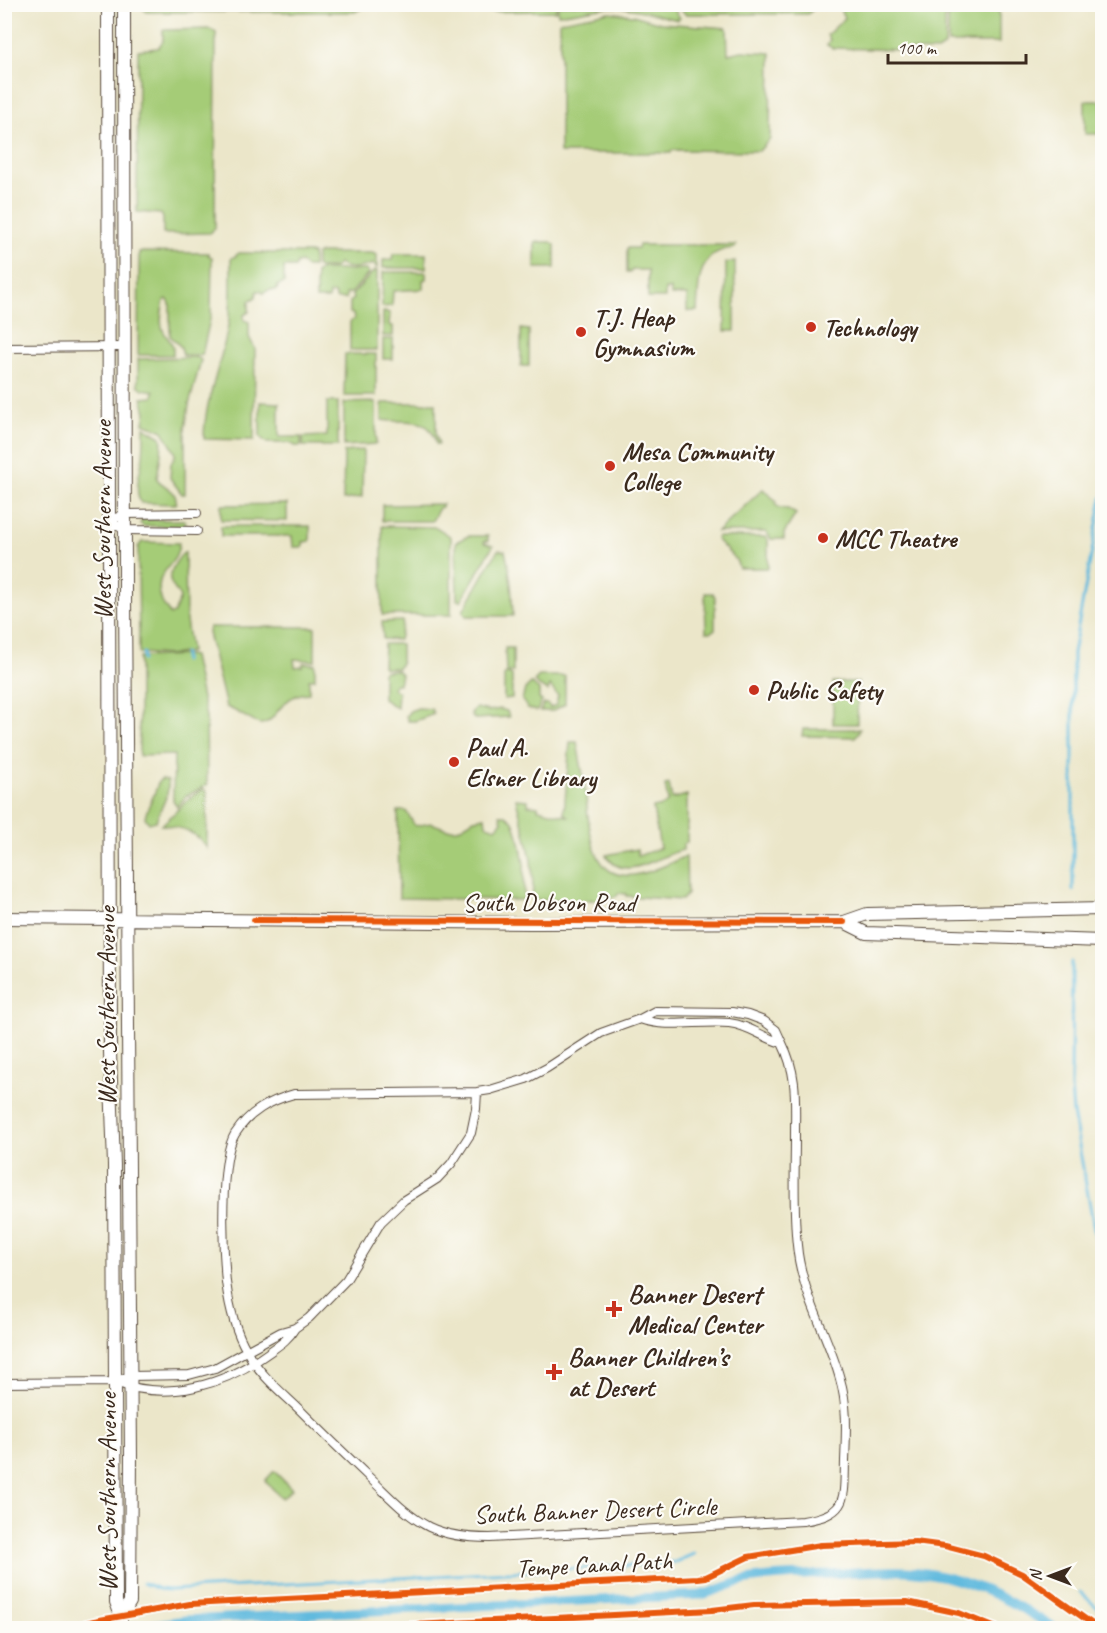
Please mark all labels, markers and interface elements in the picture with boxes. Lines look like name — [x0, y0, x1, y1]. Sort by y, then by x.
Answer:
scale bar — [888, 27, 1026, 65]
text: 100 m — [897, 37, 938, 59]
place label: T.J. Heap Gymnasium — [593, 301, 696, 364]
place label: Technology — [823, 311, 920, 344]
marker: Technology — [804, 320, 818, 334]
marker: T.J. Heap Gymnasium — [574, 325, 588, 339]
street label: West Southern Avenue — [86, 418, 119, 619]
place label: Mesa Community College — [622, 435, 776, 498]
marker: Mesa Community College — [603, 459, 617, 473]
place label: MCC Theatre — [835, 522, 959, 555]
marker: MCC Theatre — [816, 531, 830, 545]
place label: Public Safety — [766, 674, 885, 707]
marker: Public Safety — [747, 683, 761, 697]
place label: Paul A. Elsner Library — [466, 731, 598, 794]
marker: Paul A. Elsner Library — [447, 755, 461, 769]
street label: South Dobson Road — [462, 886, 639, 919]
street label: West Southern Avenue — [90, 904, 123, 1105]
place label: Banner Desert Medical Center — [628, 1278, 765, 1341]
marker: Banner Desert Medical Center — [605, 1300, 623, 1318]
place label: Banner Children’s at Desert — [568, 1341, 731, 1404]
marker: Banner Children’s at Desert — [545, 1363, 563, 1381]
street label: West Southern Avenue — [91, 1390, 124, 1591]
street label: South Banner Desert Circle — [473, 1490, 719, 1531]
street label: Tempe Canal Path — [515, 1544, 674, 1585]
north arrow — [1020, 1546, 1080, 1606]
text: N — [1026, 1568, 1046, 1581]

